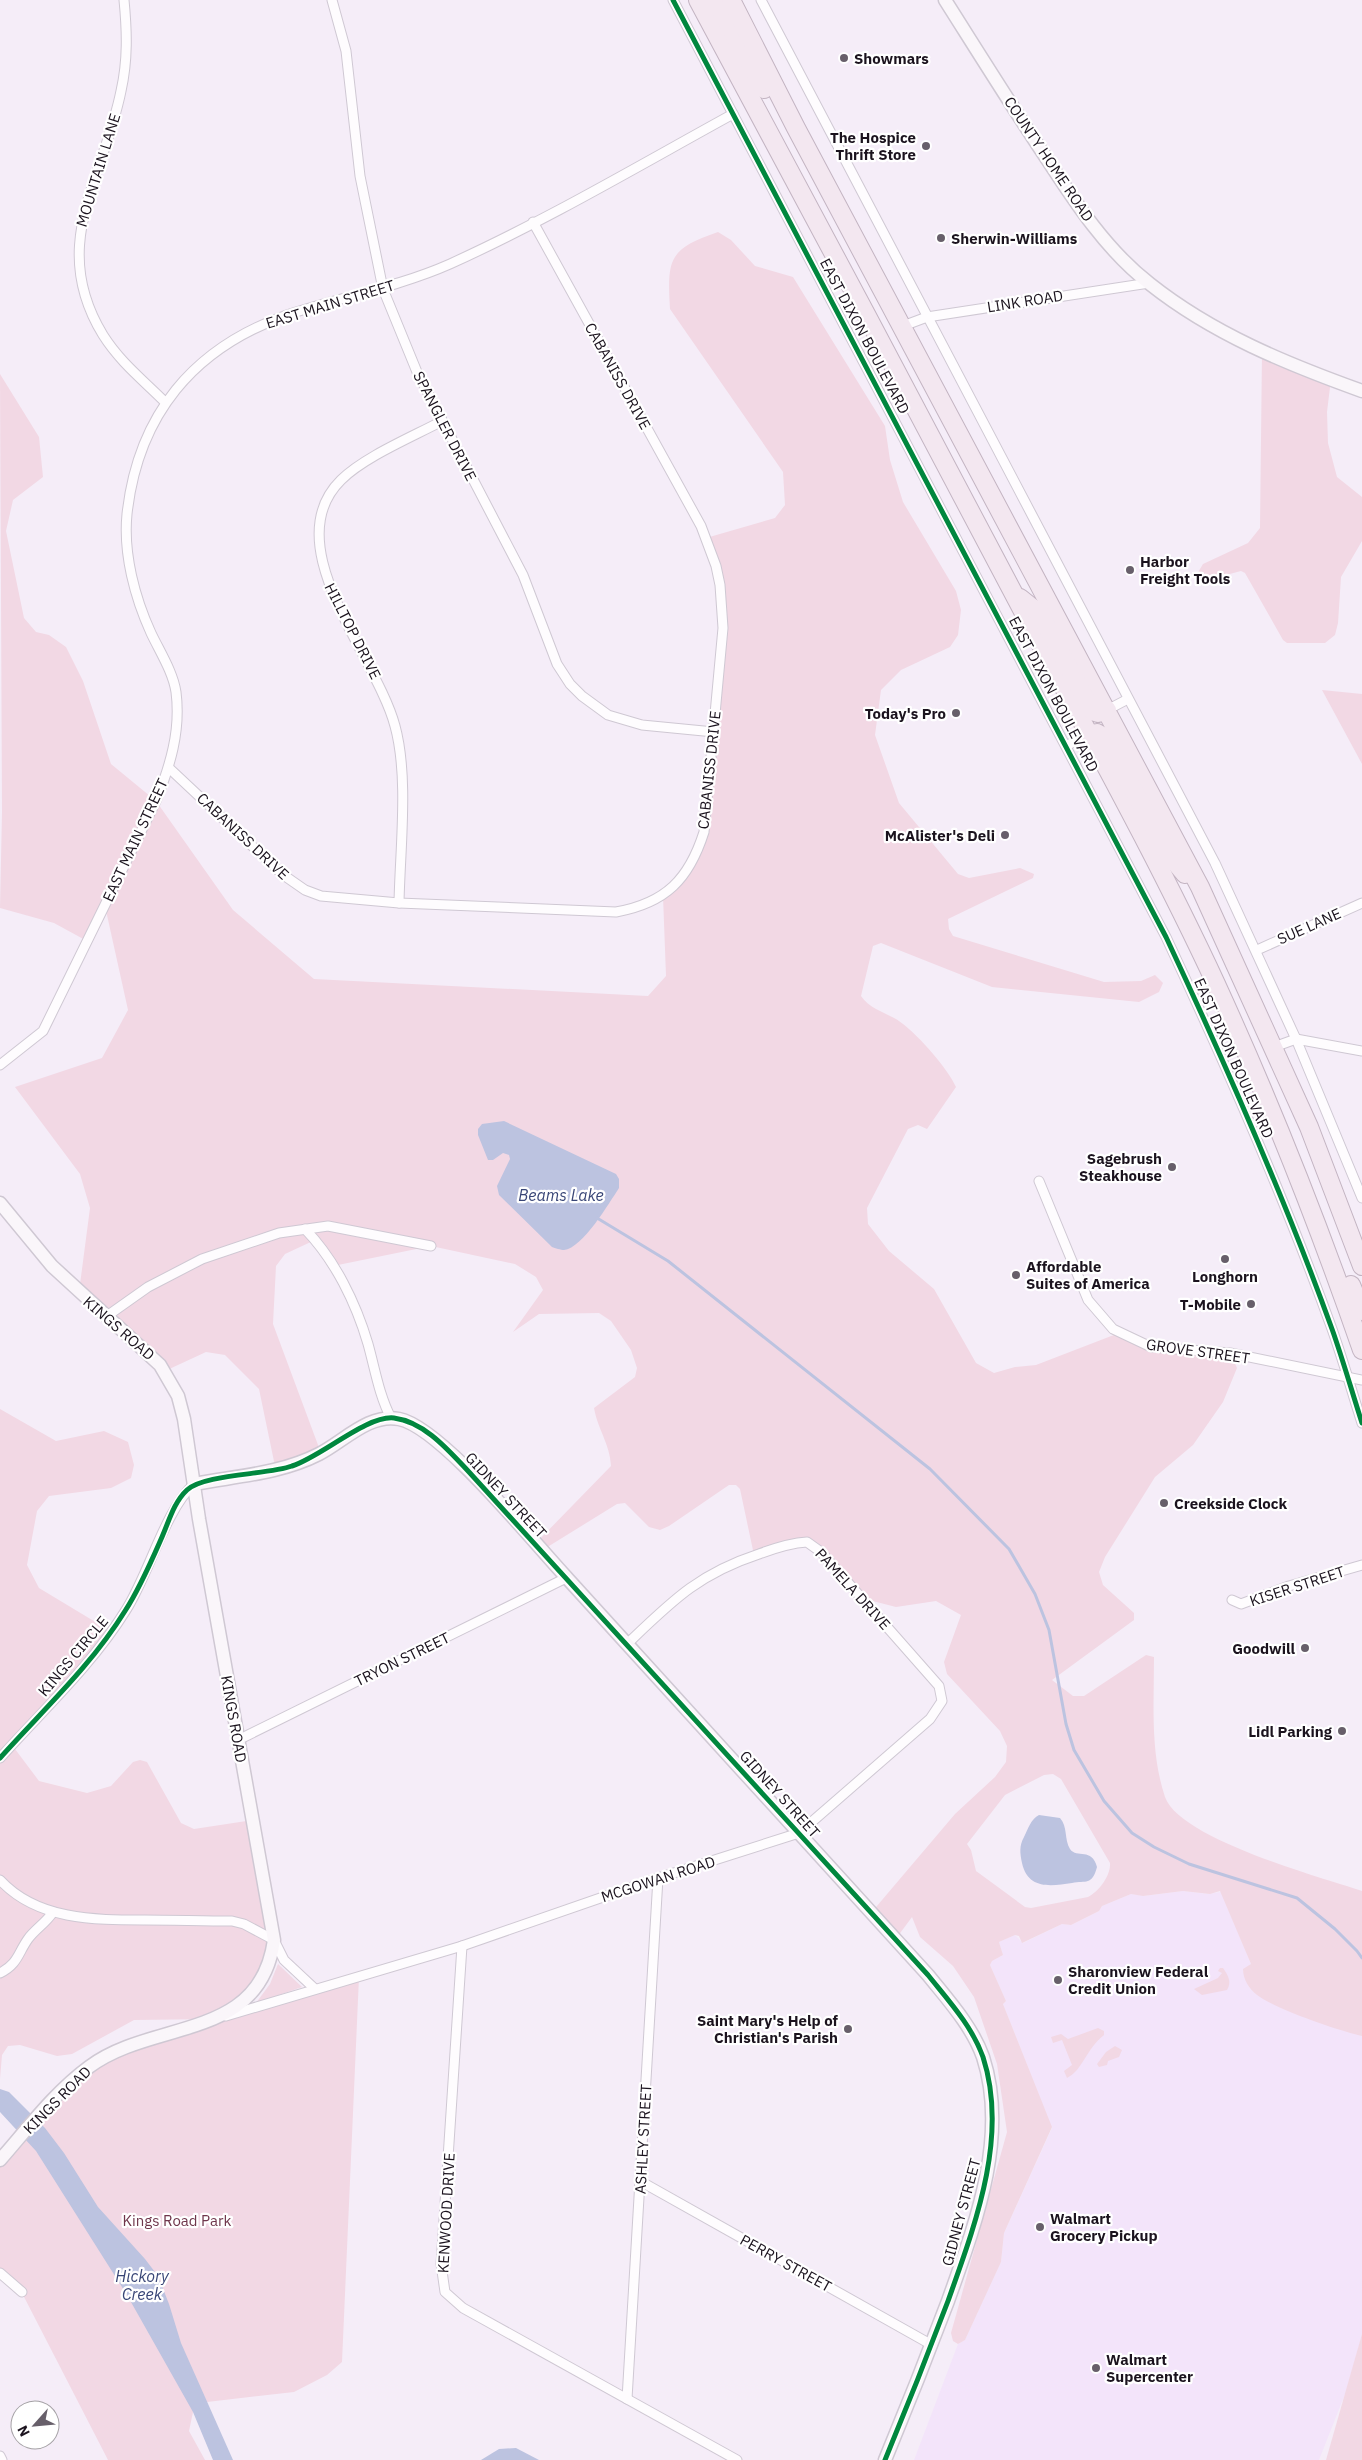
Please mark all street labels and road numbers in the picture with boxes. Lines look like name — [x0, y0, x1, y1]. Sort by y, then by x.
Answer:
street label: COUNTY HOME ROAD — [1000, 93, 1098, 225]
street label: MOUNTAIN LANE — [72, 111, 124, 229]
street label: EAST DIXON BOULEVARD — [816, 255, 914, 417]
street label: EAST MAIN STREET — [263, 275, 397, 333]
street label: LINK ROAD — [986, 286, 1064, 316]
street label: CABANISS DRIVE — [581, 319, 655, 433]
street label: SPANGLER DRIVE — [409, 368, 481, 484]
street label: HILLTOP DRIVE — [321, 580, 385, 682]
street label: EAST DIXON BOULEVARD — [1005, 613, 1103, 775]
street label: CABANISS DRIVE — [693, 710, 725, 830]
street label: EAST MAIN STREET — [98, 775, 172, 905]
street label: CABANISS DRIVE — [193, 788, 293, 884]
street label: SUE LANE — [1274, 904, 1344, 948]
street label: EAST DIXON BOULEVARD — [1190, 975, 1278, 1141]
street label: KINGS ROAD — [79, 1292, 159, 1364]
street label: GROVE STREET — [1145, 1334, 1251, 1368]
street label: GIDNEY STREET — [461, 1448, 551, 1542]
street label: PAMELA DRIVE — [811, 1544, 895, 1634]
street label: KISER STREET — [1247, 1562, 1347, 1610]
street label: KINGS CIRCLE — [34, 1612, 112, 1700]
street label: TRYON STREET — [351, 1628, 453, 1690]
street label: KINGS ROAD — [217, 1674, 251, 1764]
street label: GIDNEY STREET — [736, 1746, 824, 1842]
street label: MCGOWAN ROAD — [599, 1852, 717, 1906]
street label: KINGS ROAD — [19, 2062, 95, 2138]
street label: ASHLEY STREET — [631, 2083, 655, 2194]
street label: KENWOOD DRIVE — [433, 2152, 459, 2274]
street label: GIDNEY STREET — [937, 2156, 985, 2268]
street label: PERRY STREET — [737, 2230, 835, 2296]

